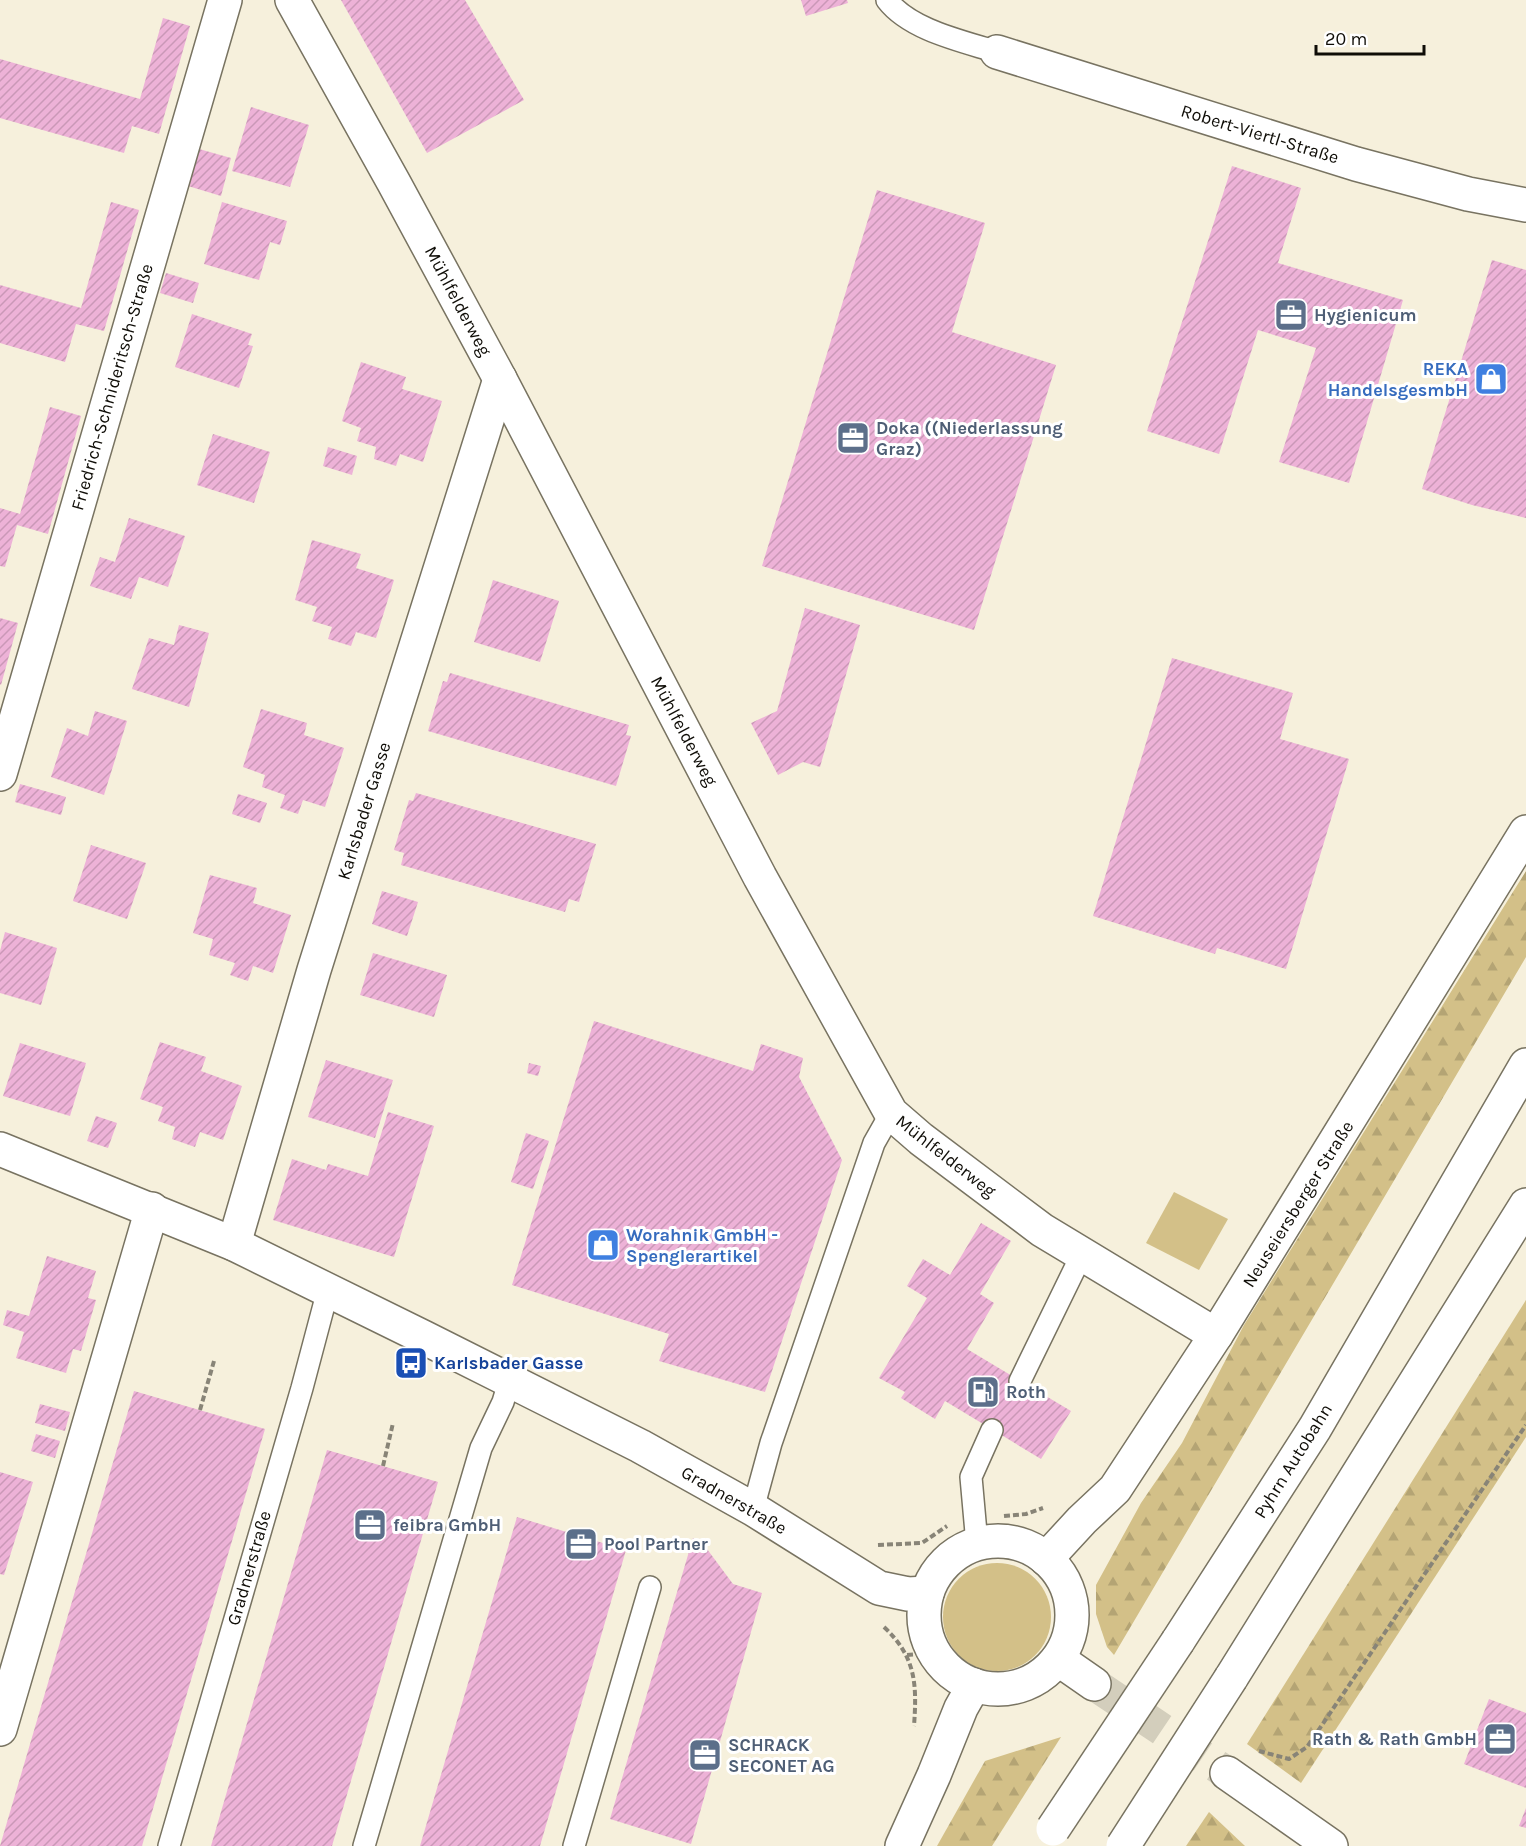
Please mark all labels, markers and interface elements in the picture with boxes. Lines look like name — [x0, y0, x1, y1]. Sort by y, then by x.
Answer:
scale bar — [1316, 18, 1424, 56]
text: 20 m — [1325, 28, 1367, 50]
street label: Robert-Viertl-Straße — [1178, 100, 1342, 168]
street label: Mühlfelderweg — [420, 242, 496, 360]
street label: Friedrich-Schnideritsch-Straße — [66, 261, 158, 513]
office icon: Hygienicum — [1273, 297, 1309, 333]
place label: Hygienicum — [1314, 304, 1417, 326]
place label: REKA HandelsgesmbH — [1328, 358, 1468, 401]
shop icon: REKA HandelsgesmbH — [1473, 361, 1509, 397]
place label: Doka ((Niederlassung Graz) — [876, 417, 1063, 460]
office icon: Doka ((Niederlassung Graz) — [835, 420, 871, 456]
street label: Mühlfelderweg — [646, 672, 722, 790]
street label: Karlsbader Gasse — [333, 740, 395, 882]
street label: Mühlfelderweg — [891, 1110, 1001, 1202]
street label: Neuseiersberger Straße — [1238, 1117, 1358, 1291]
place label: Worahnik GmbH - Spenglerartikel — [626, 1224, 778, 1267]
shop icon: Worahnik GmbH - Spenglerartikel — [585, 1227, 621, 1263]
bus stop icon: Karlsbader Gasse — [393, 1345, 429, 1381]
place label: Karlsbader Gasse — [434, 1352, 583, 1374]
fuel station icon: Roth — [965, 1374, 1001, 1410]
place label: Roth — [1006, 1381, 1046, 1403]
street label: Pyhrn Autobahn — [1249, 1400, 1337, 1522]
street label: Gradnerstraße — [677, 1461, 791, 1539]
office icon: feibra GmbH — [352, 1507, 388, 1543]
street label: Gradnerstraße — [222, 1508, 276, 1628]
place label: feibra GmbH — [393, 1514, 501, 1536]
office icon: Pool Partner — [563, 1526, 599, 1562]
place label: Pool Partner — [604, 1533, 708, 1555]
office icon: Rath & Rath GmbH — [1482, 1721, 1518, 1757]
place label: Rath & Rath GmbH — [1312, 1728, 1477, 1750]
place label: SCHRACK SECONET AG — [728, 1734, 835, 1777]
office icon: SCHRACK SECONET AG — [687, 1737, 723, 1773]

